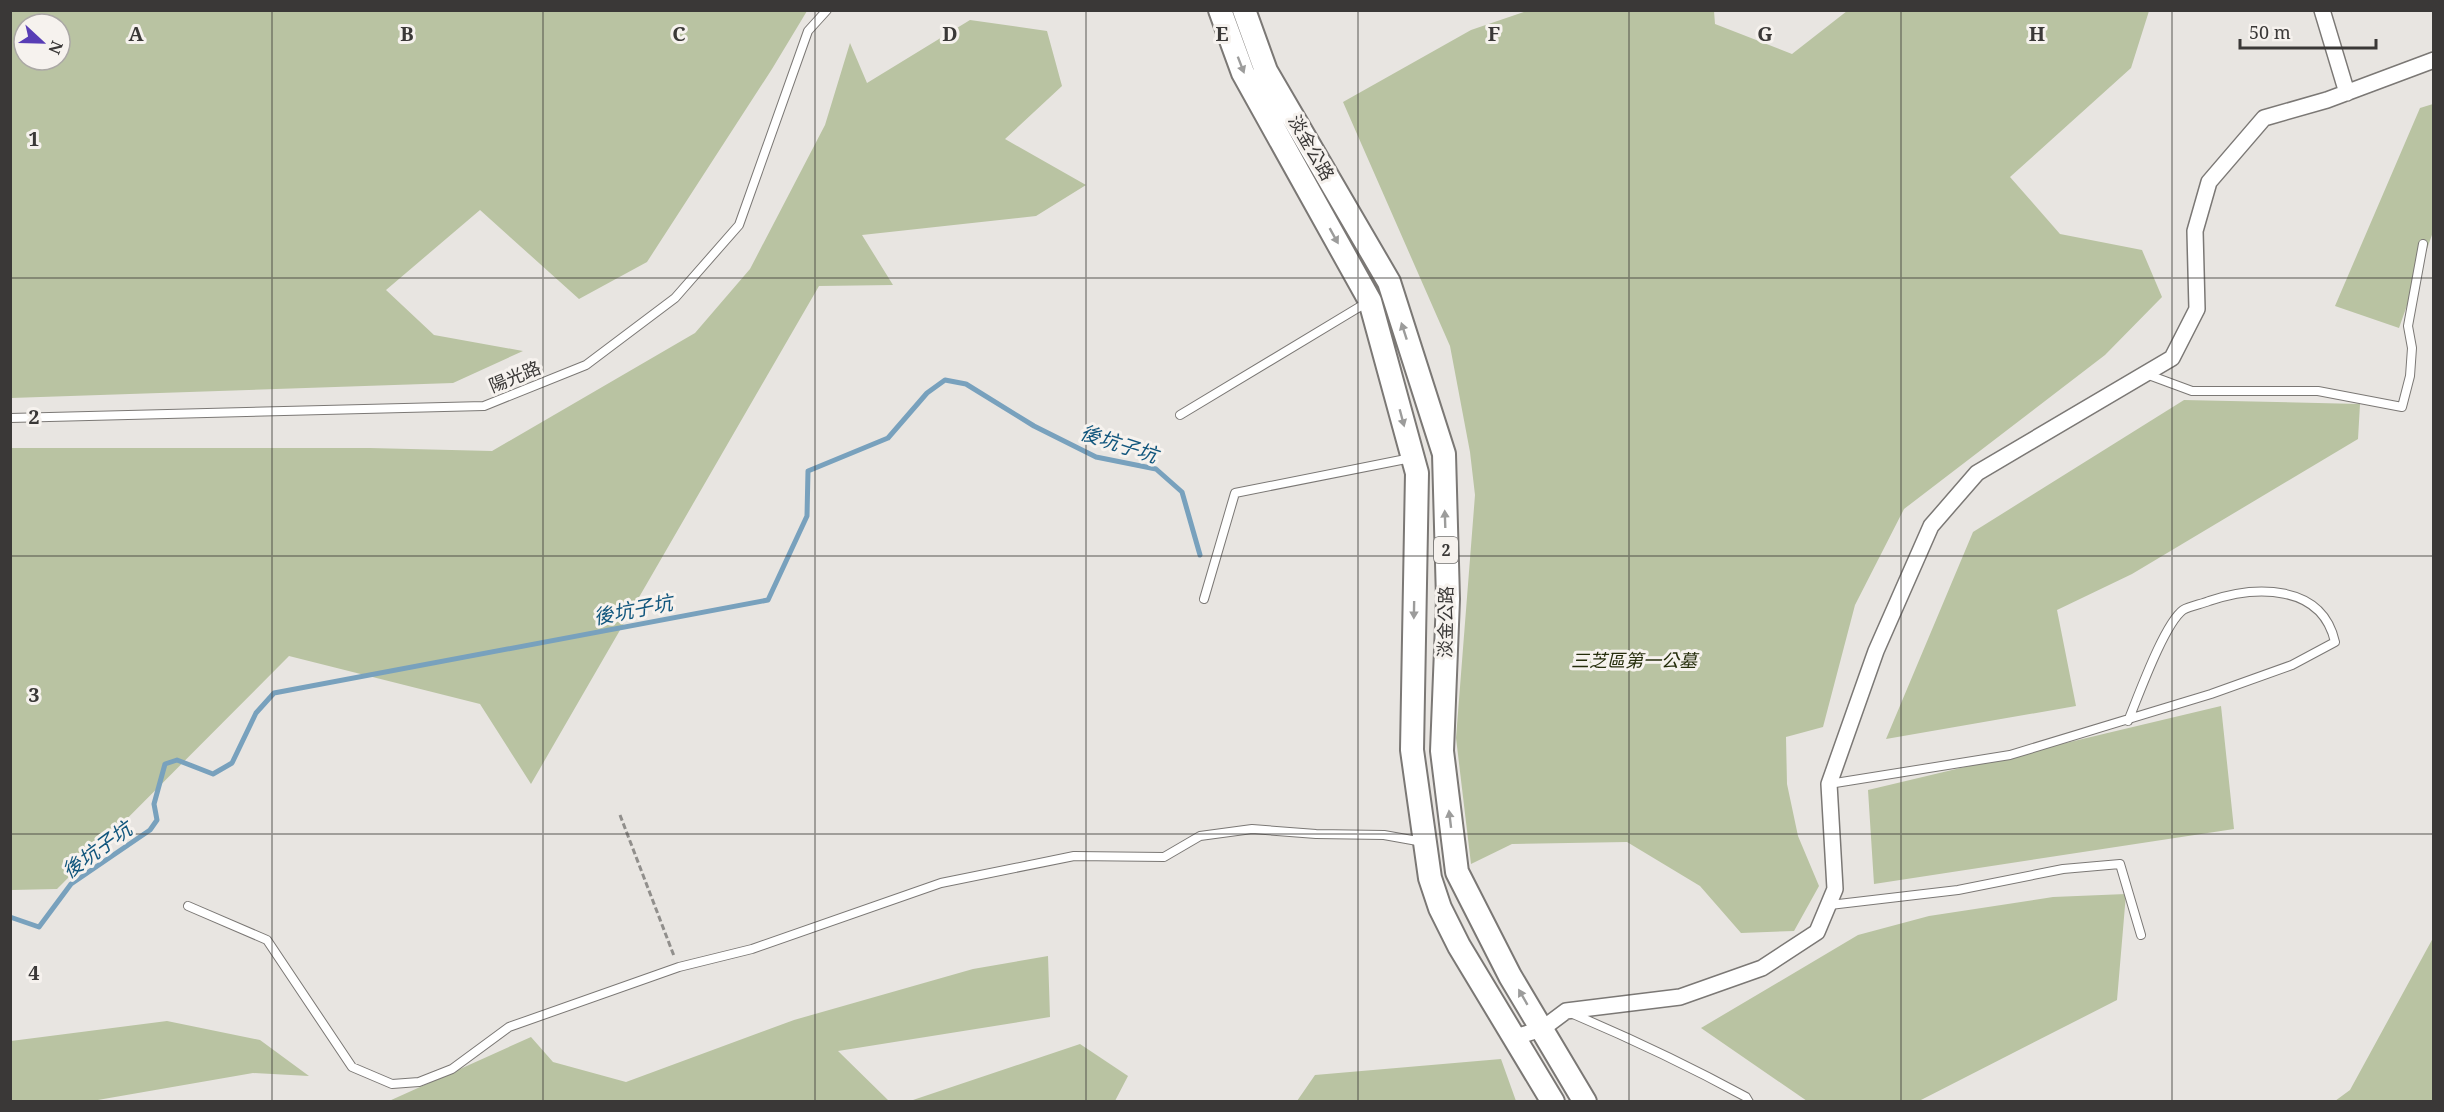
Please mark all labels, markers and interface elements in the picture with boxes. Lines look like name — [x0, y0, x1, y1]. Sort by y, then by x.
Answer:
north arrow — [12, 12, 72, 72]
scale bar — [2240, 12, 2376, 50]
text: A — [128, 20, 144, 47]
text: B — [400, 20, 414, 47]
text: C — [672, 20, 686, 47]
text: D — [942, 20, 958, 47]
text: E — [1215, 20, 1229, 47]
text: F — [1488, 20, 1500, 47]
text: G — [1757, 20, 1773, 47]
text: H — [2029, 20, 2045, 47]
text: 50 m — [2249, 20, 2291, 44]
text: N — [43, 38, 68, 58]
one-way arrow — [1236, 56, 1246, 74]
street label: 淡金公路 — [1283, 110, 1340, 185]
text: 1 — [28, 125, 40, 152]
one-way arrow — [1329, 228, 1339, 245]
one-way arrow — [1399, 322, 1408, 340]
street label: 陽光路 — [485, 355, 544, 397]
text: 2 — [28, 403, 40, 430]
one-way arrow — [1398, 409, 1407, 427]
water label: 後坑子坑 — [1077, 418, 1164, 470]
one-way arrow — [1441, 510, 1450, 529]
road number: 2 — [1434, 537, 1458, 563]
street label: 淡金公路 — [1432, 586, 1458, 658]
water label: 後坑子坑 — [591, 588, 678, 630]
one-way arrow — [1409, 601, 1419, 620]
park label: 三芝區第一公墓 — [1571, 648, 1700, 672]
text: 3 — [28, 681, 40, 708]
one-way arrow — [1446, 809, 1455, 828]
water label: 後坑子坑 — [56, 813, 139, 884]
text: 4 — [28, 959, 40, 986]
one-way arrow — [1517, 989, 1528, 1005]

